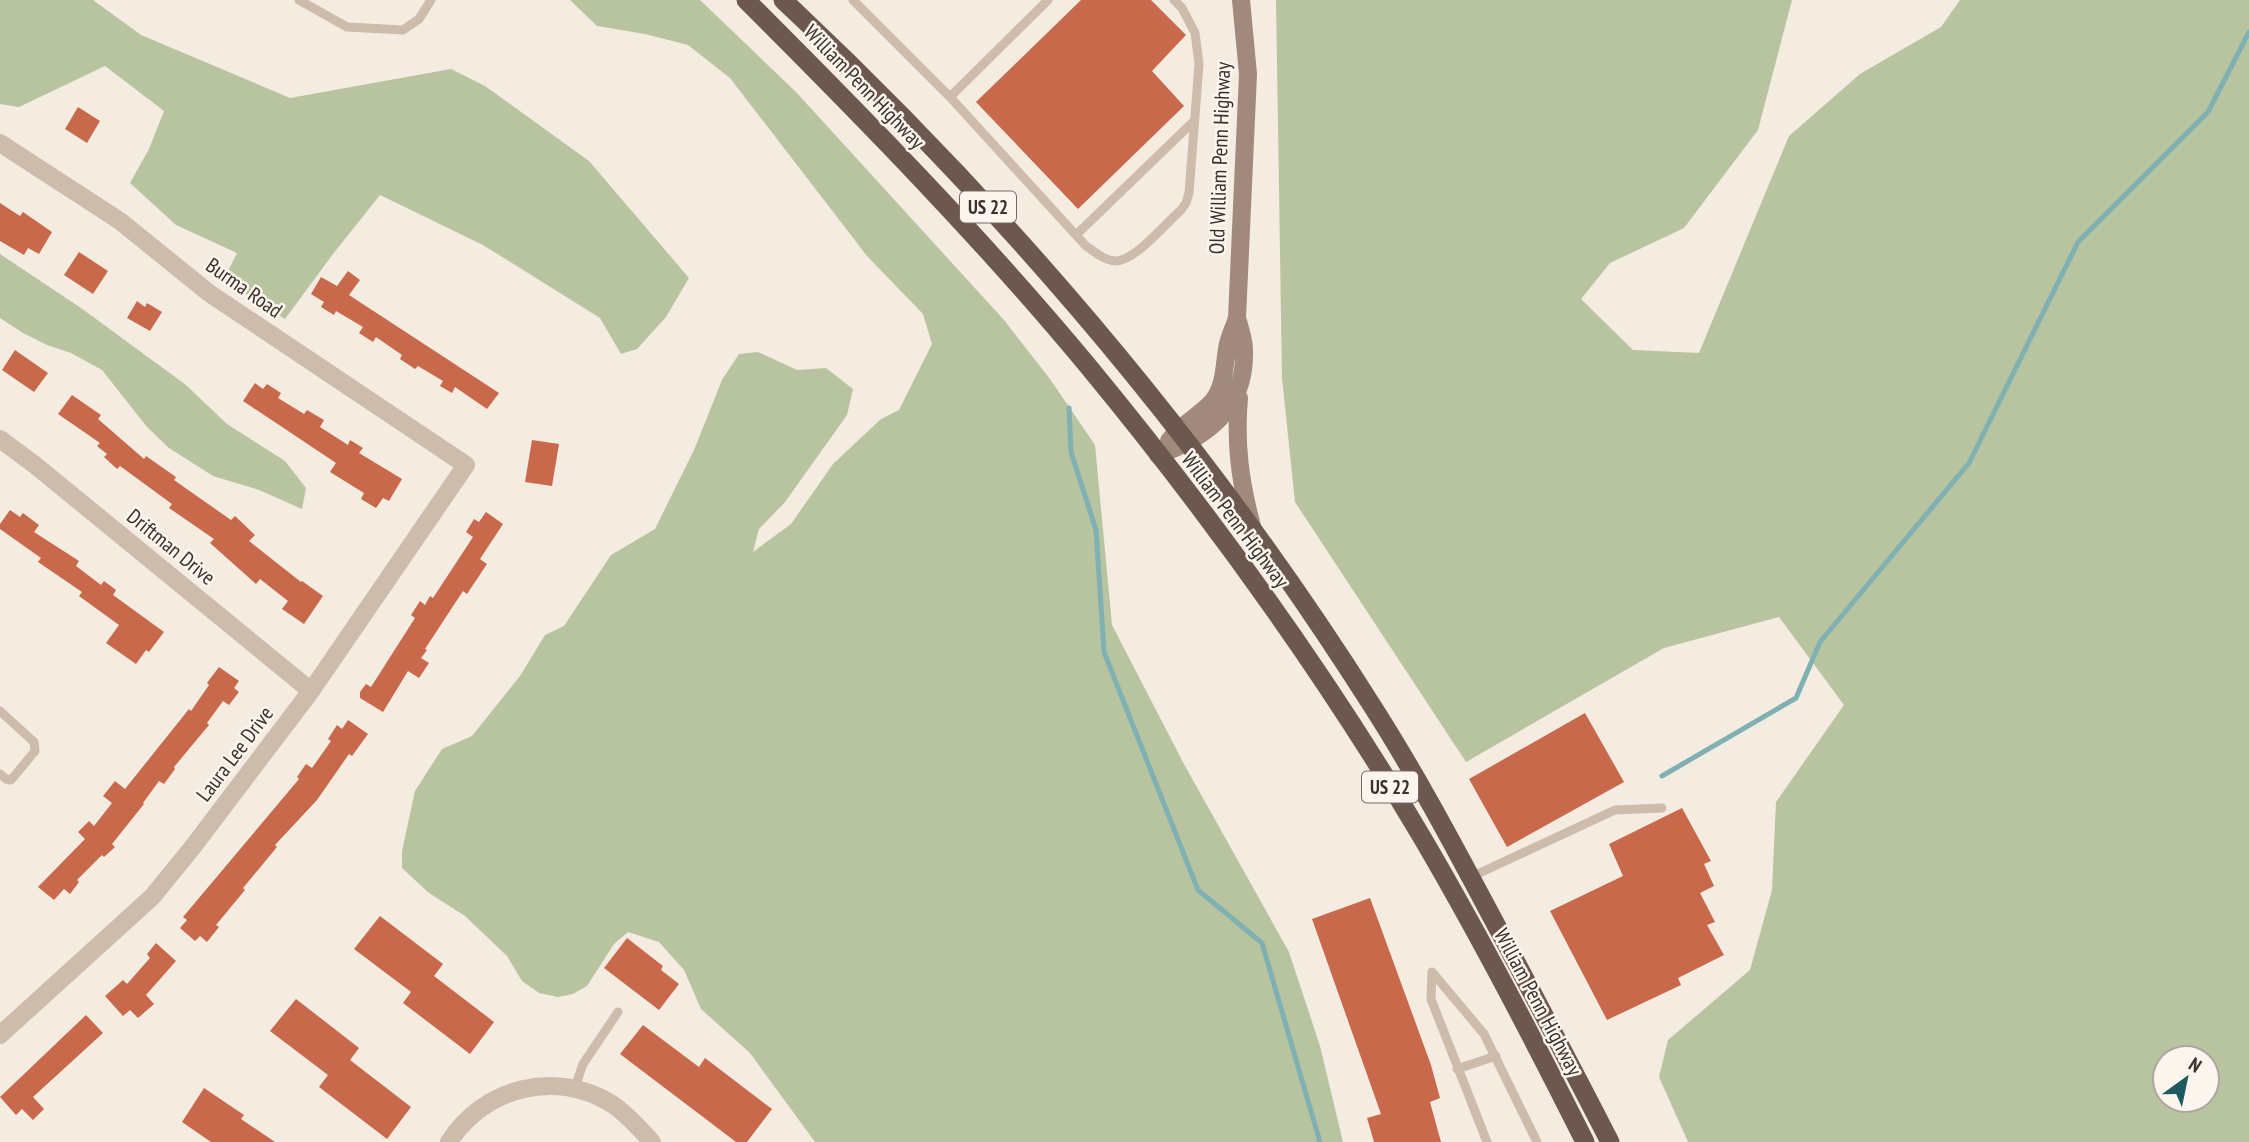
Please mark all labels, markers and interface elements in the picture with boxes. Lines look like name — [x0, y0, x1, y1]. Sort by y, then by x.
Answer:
street label: William Penn Highway — [798, 19, 931, 155]
street label: Old William Penn Highway — [1203, 61, 1236, 255]
road number: US 22 — [960, 192, 1016, 223]
street label: Burma Road — [201, 252, 288, 324]
street label: William Penn Highway — [1176, 447, 1295, 593]
street label: Driftman Drive — [122, 503, 221, 591]
street label: Laura Lee Drive — [190, 701, 279, 807]
road number: US 22 — [1362, 772, 1418, 802]
street label: William Penn Highway — [1488, 924, 1589, 1080]
north arrow — [2151, 1044, 2221, 1114]
text: N — [2184, 1052, 2206, 1078]

